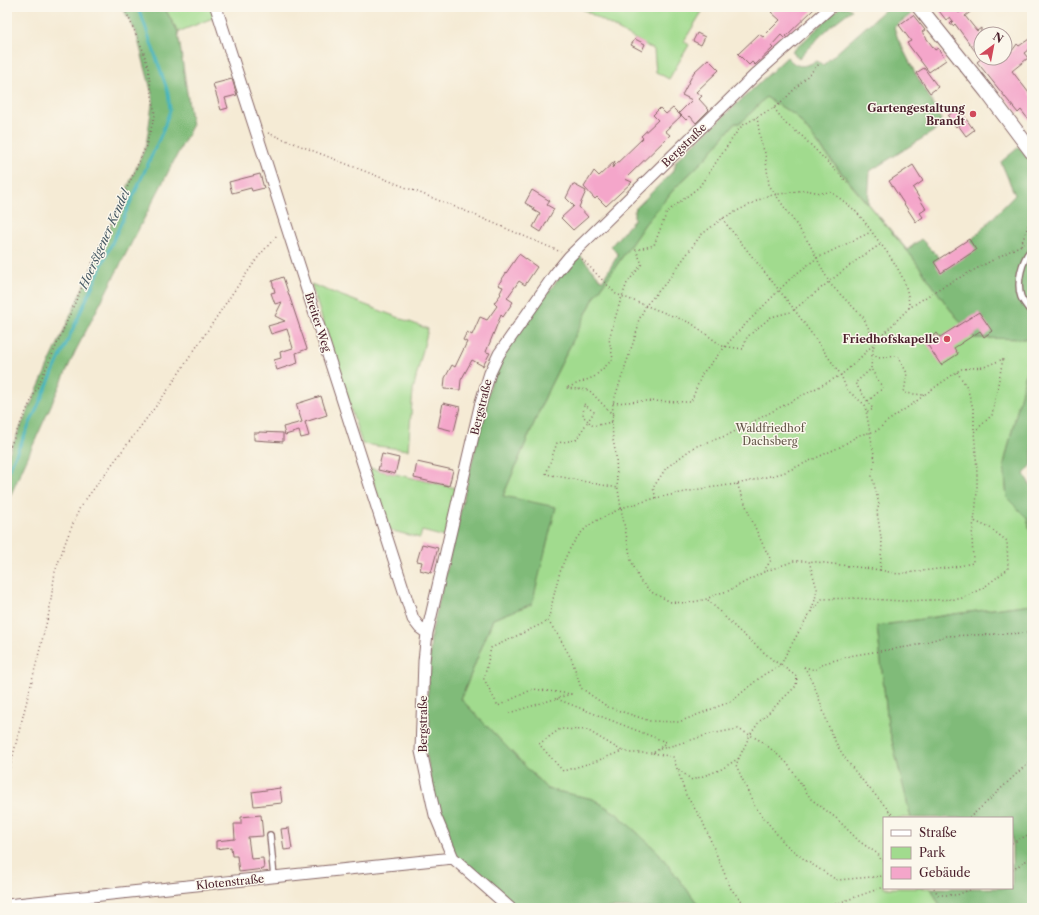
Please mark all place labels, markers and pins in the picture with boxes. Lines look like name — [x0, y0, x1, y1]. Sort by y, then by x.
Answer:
place label: Gartengestaltung Brandt — [867, 101, 966, 128]
marker: Gartengestaltung Brandt — [968, 109, 978, 119]
place label: Friedhofskapelle — [842, 332, 939, 346]
marker: Friedhofskapelle — [942, 334, 952, 344]

